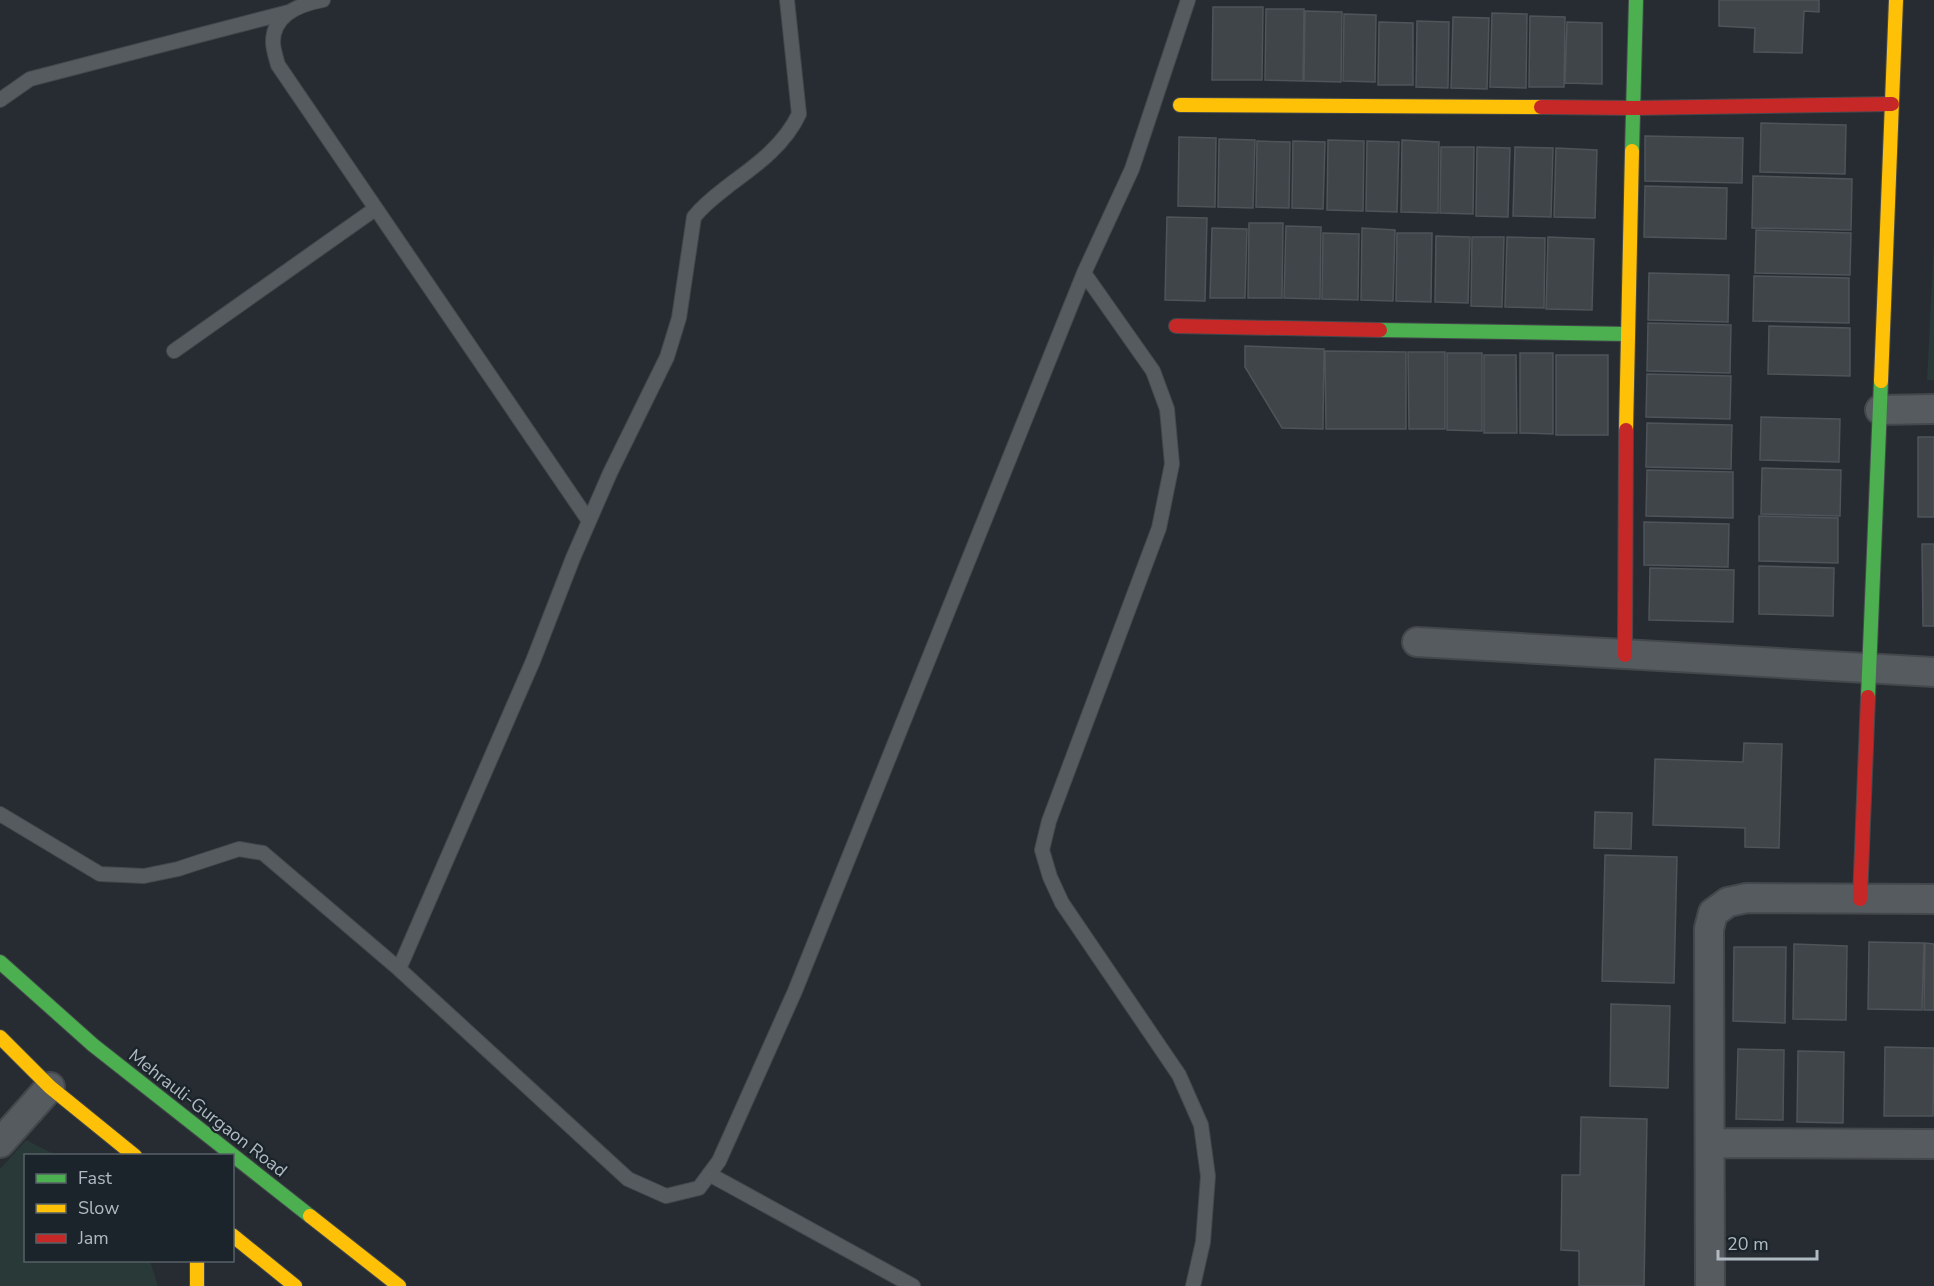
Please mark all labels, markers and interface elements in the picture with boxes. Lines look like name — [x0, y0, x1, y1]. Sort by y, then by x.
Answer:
street label: Mehrauli-Gurgaon Road — [124, 1044, 292, 1182]
legend — [24, 1154, 234, 1262]
text: Fast — [78, 1166, 113, 1190]
text: Slow — [78, 1196, 119, 1220]
scale bar — [1718, 1223, 1817, 1261]
text: Jam — [77, 1226, 109, 1250]
text: 20 m — [1727, 1232, 1769, 1256]

